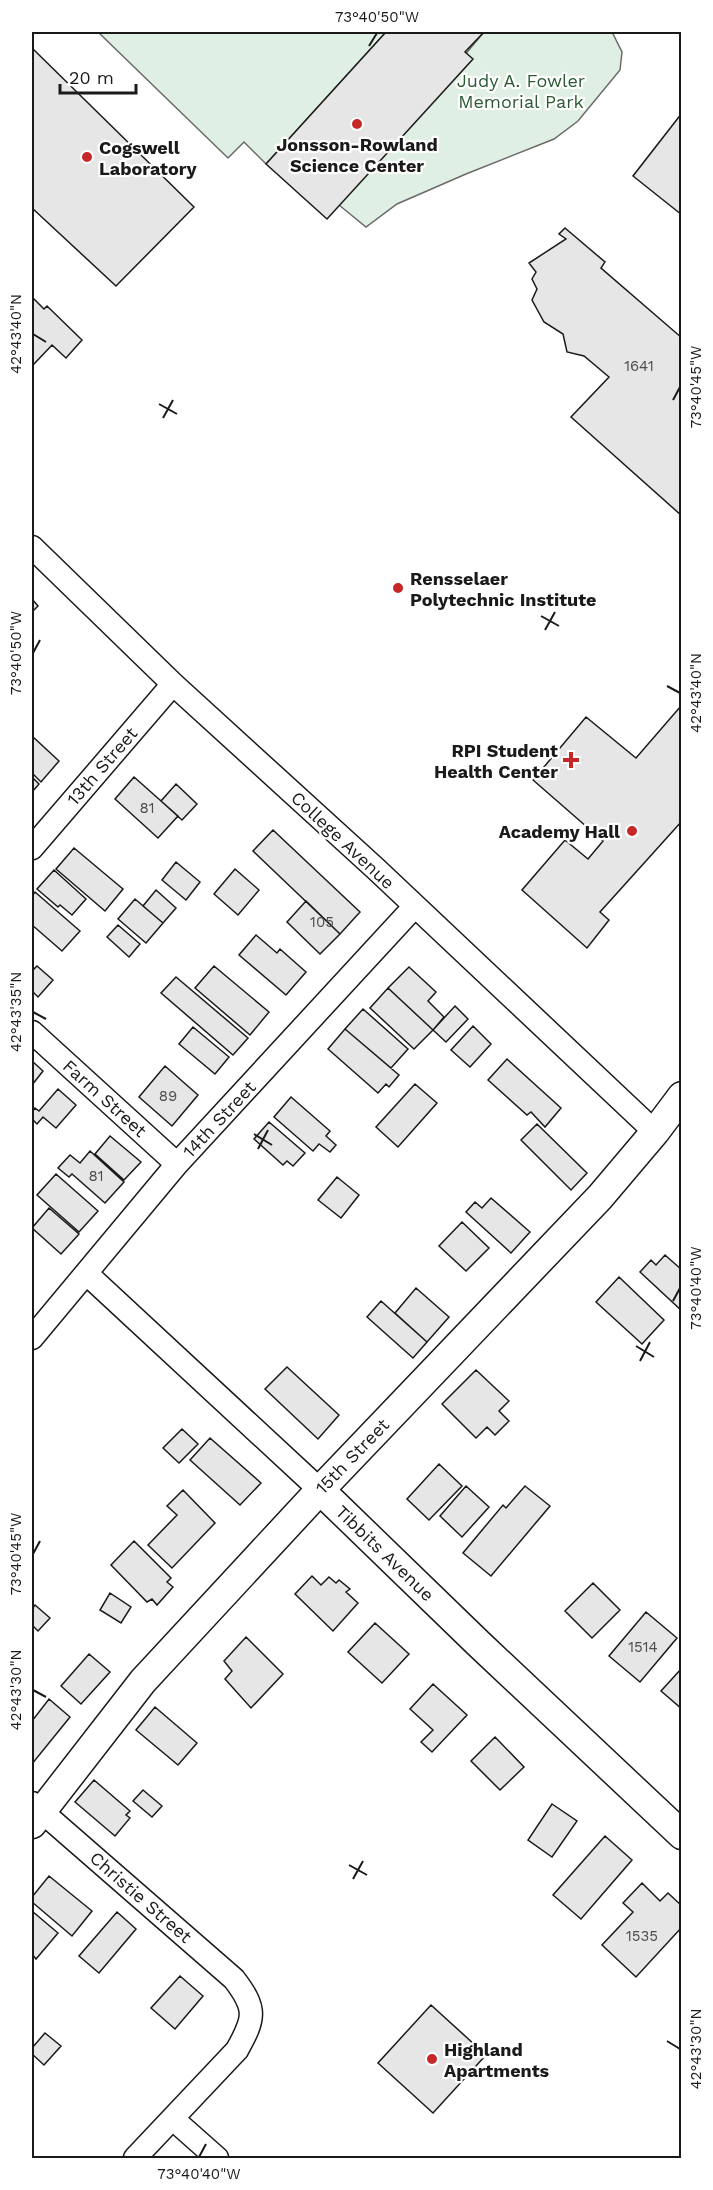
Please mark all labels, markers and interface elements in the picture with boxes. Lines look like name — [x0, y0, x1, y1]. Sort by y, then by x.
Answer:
text: 73°40'50"W — [335, 8, 419, 26]
scale bar — [60, 57, 136, 95]
text: 20 m — [69, 67, 114, 88]
park label: Judy A. Fowler Memorial Park — [457, 70, 585, 112]
marker: Jonsson-Rowland Science Center — [350, 117, 364, 131]
place label: Jonsson-Rowland Science Center — [276, 134, 438, 176]
place label: Cogswell Laboratory — [99, 137, 197, 179]
marker: Cogswell Laboratory — [80, 150, 94, 164]
text: 42°43'40"N — [7, 294, 25, 374]
text: 73°40'45"W — [687, 346, 705, 428]
house number: 1641 — [624, 357, 654, 375]
place label: Rensselaer Polytechnic Institute — [410, 568, 597, 610]
marker: Rensselaer Polytechnic Institute — [391, 581, 405, 595]
text: 73°40'50"W — [7, 611, 25, 695]
text: 42°43'40"N — [687, 653, 705, 733]
street label: 13th Street — [62, 722, 142, 809]
place label: RPI Student Health Center — [434, 740, 558, 782]
marker: RPI Student Health Center — [562, 751, 580, 769]
street label: College Avenue — [287, 787, 399, 893]
house number: 81 — [139, 799, 155, 817]
place label: Academy Hall — [499, 821, 620, 842]
marker: Academy Hall — [625, 824, 639, 838]
house number: 105 — [310, 913, 334, 931]
text: 42°43'35"N — [7, 972, 25, 1052]
street label: Farm Street — [59, 1055, 151, 1141]
street label: 14th Street — [178, 1076, 260, 1162]
house number: 89 — [159, 1087, 177, 1105]
house number: 81 — [88, 1167, 104, 1185]
text: 73°40'40"W — [687, 1246, 705, 1330]
street label: 15th Street — [311, 1414, 393, 1498]
street label: Tibbits Avenue — [331, 1501, 439, 1605]
text: 73°40'45"W — [7, 1513, 25, 1595]
house number: 1514 — [628, 1638, 658, 1656]
text: 42°43'30"N — [7, 1650, 25, 1731]
street label: Christie Street — [86, 1847, 197, 1947]
house number: 1535 — [626, 1927, 658, 1945]
text: 42°43'30"N — [687, 2009, 705, 2090]
place label: Highland Apartments — [444, 2039, 550, 2081]
marker: Highland Apartments — [425, 2052, 439, 2066]
text: 73°40'40"W — [157, 2165, 241, 2183]

